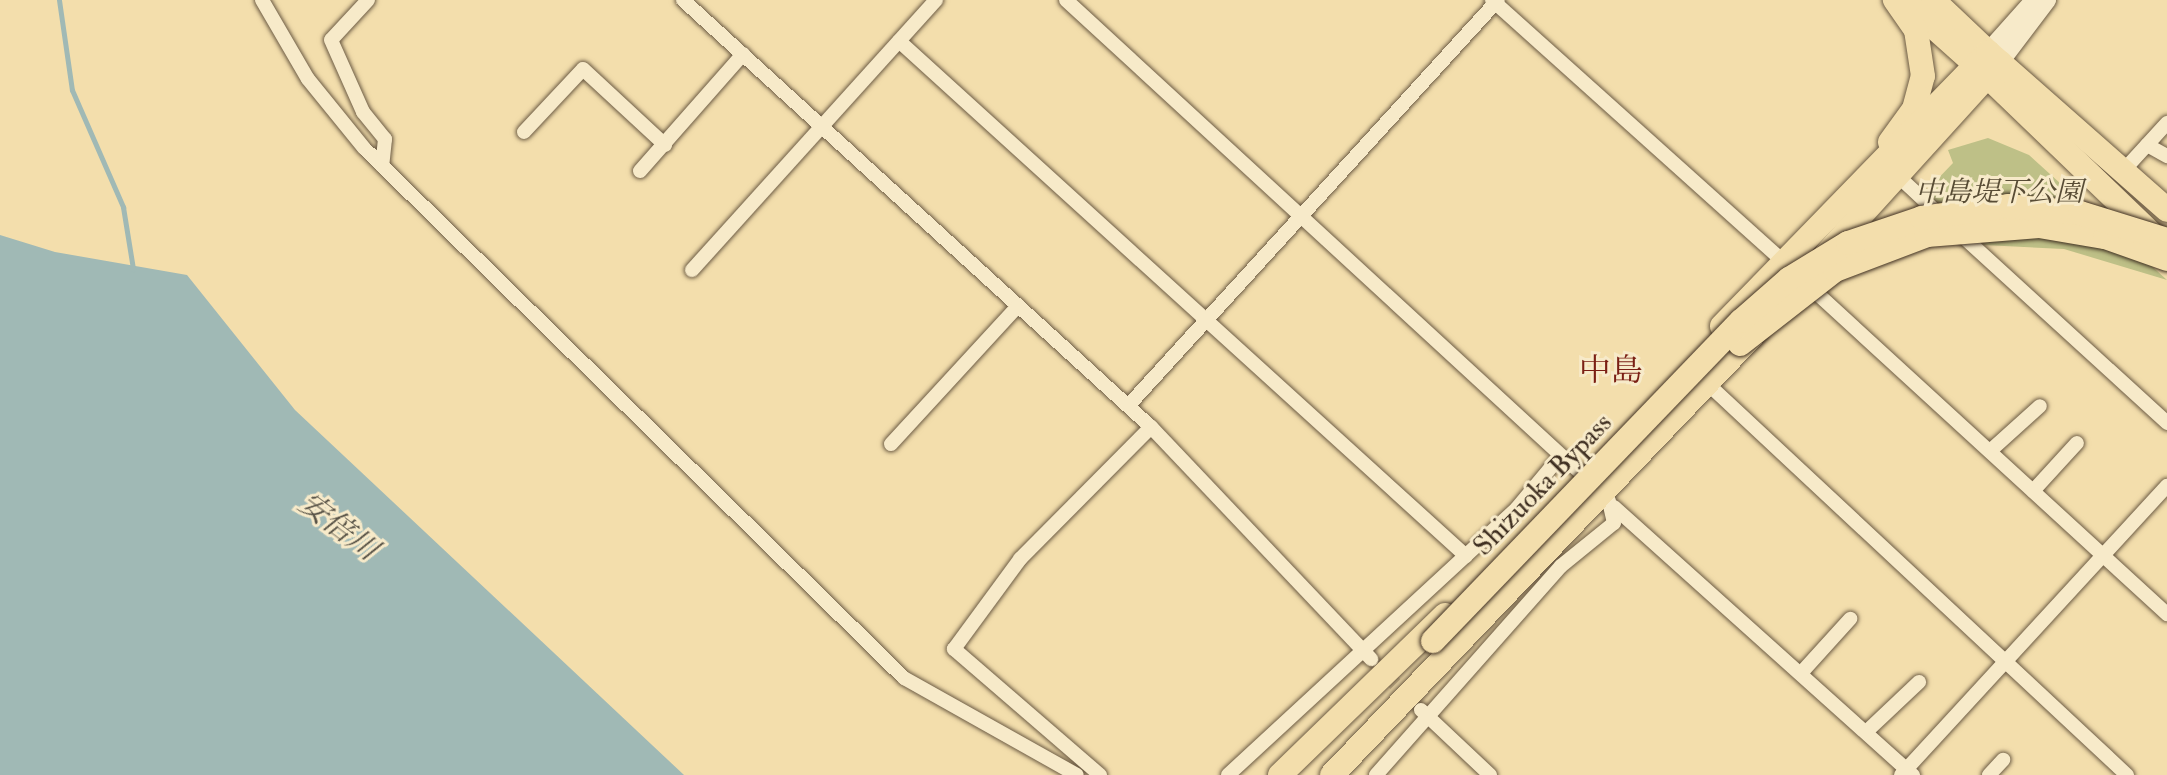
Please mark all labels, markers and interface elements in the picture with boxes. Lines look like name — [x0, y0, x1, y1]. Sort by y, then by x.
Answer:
park label: 中島堤下公園 — [1915, 176, 2083, 210]
district label: 中島 — [1579, 352, 1643, 390]
street label: Shizuoka Bypass — [1467, 407, 1619, 563]
water label: 安倍川 — [291, 486, 385, 568]

